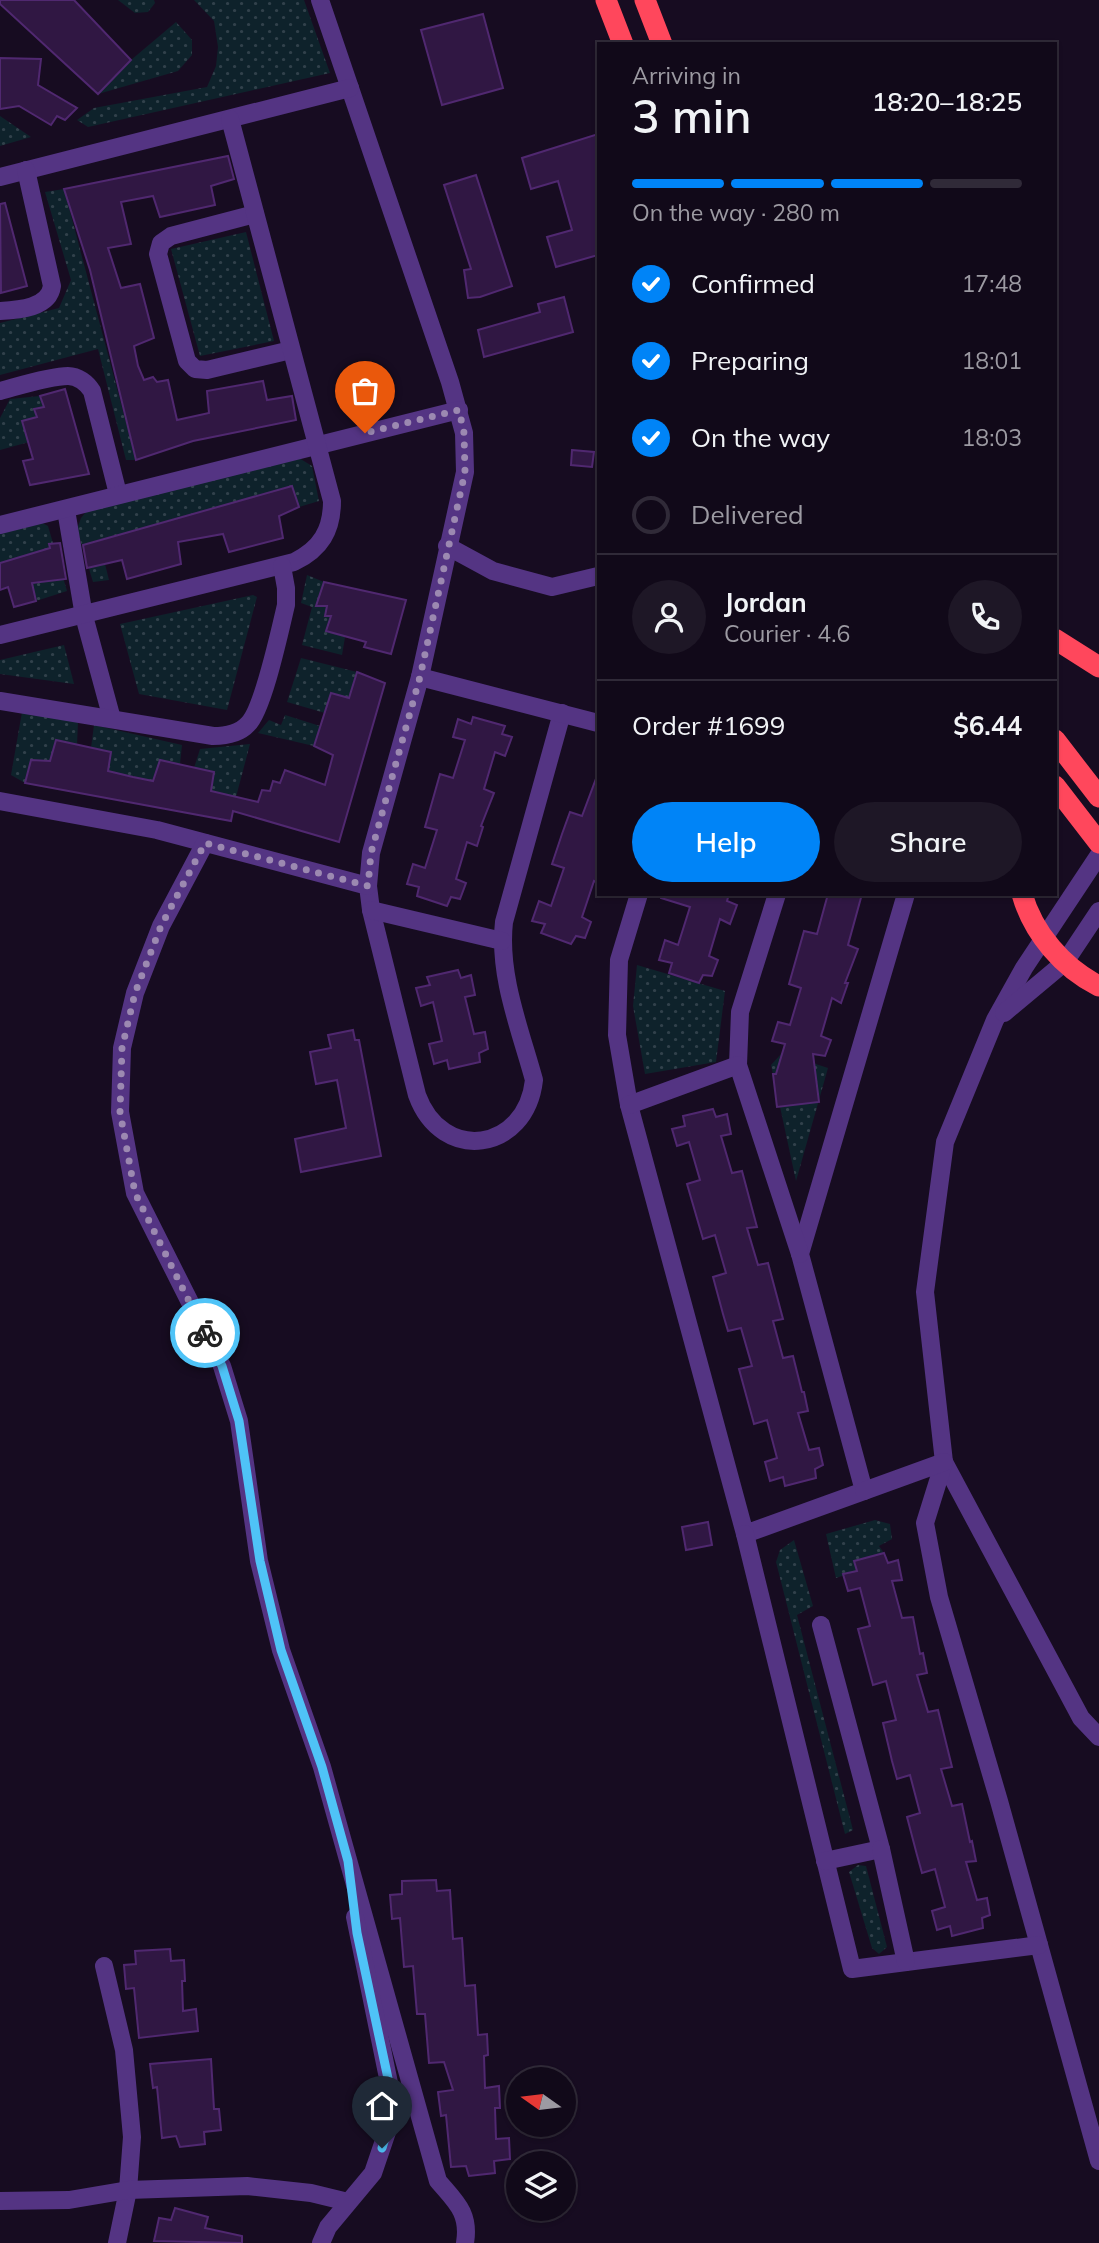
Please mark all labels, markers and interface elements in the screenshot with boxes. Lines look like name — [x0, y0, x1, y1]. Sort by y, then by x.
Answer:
text: Arriving in — [632, 61, 741, 90]
text: 18:20–18:25 — [872, 85, 1022, 118]
text: 3 min — [632, 87, 751, 145]
text: On the way · 280 m — [632, 198, 840, 227]
icon: check — [632, 265, 670, 303]
text: Confirmed — [691, 267, 815, 300]
text: 17:48 — [962, 269, 1022, 298]
icon: check — [632, 342, 670, 380]
text: Preparing — [691, 344, 809, 377]
text: 18:01 — [962, 346, 1022, 375]
pin — [335, 361, 395, 433]
icon: bag — [346, 372, 384, 410]
icon: check — [632, 419, 670, 457]
text: On the way — [691, 421, 830, 454]
text: 18:03 — [962, 423, 1022, 452]
text: Delivered — [691, 498, 804, 531]
button: person — [632, 580, 706, 654]
button: phone — [948, 580, 1022, 654]
text: Jordan — [724, 586, 807, 619]
text: Courier · 4.6 — [724, 619, 850, 648]
text: Order #1699 — [632, 709, 785, 742]
text: $6.44 — [953, 709, 1022, 742]
button: Help — [632, 802, 820, 882]
button: Share — [834, 802, 1022, 882]
courier — [170, 1298, 240, 1368]
icon: bike — [186, 1314, 224, 1352]
north arrow — [506, 2067, 576, 2137]
map controls — [506, 2067, 576, 2221]
pin — [352, 2076, 412, 2148]
icon: home — [363, 2087, 401, 2125]
button: layers — [506, 2151, 576, 2221]

